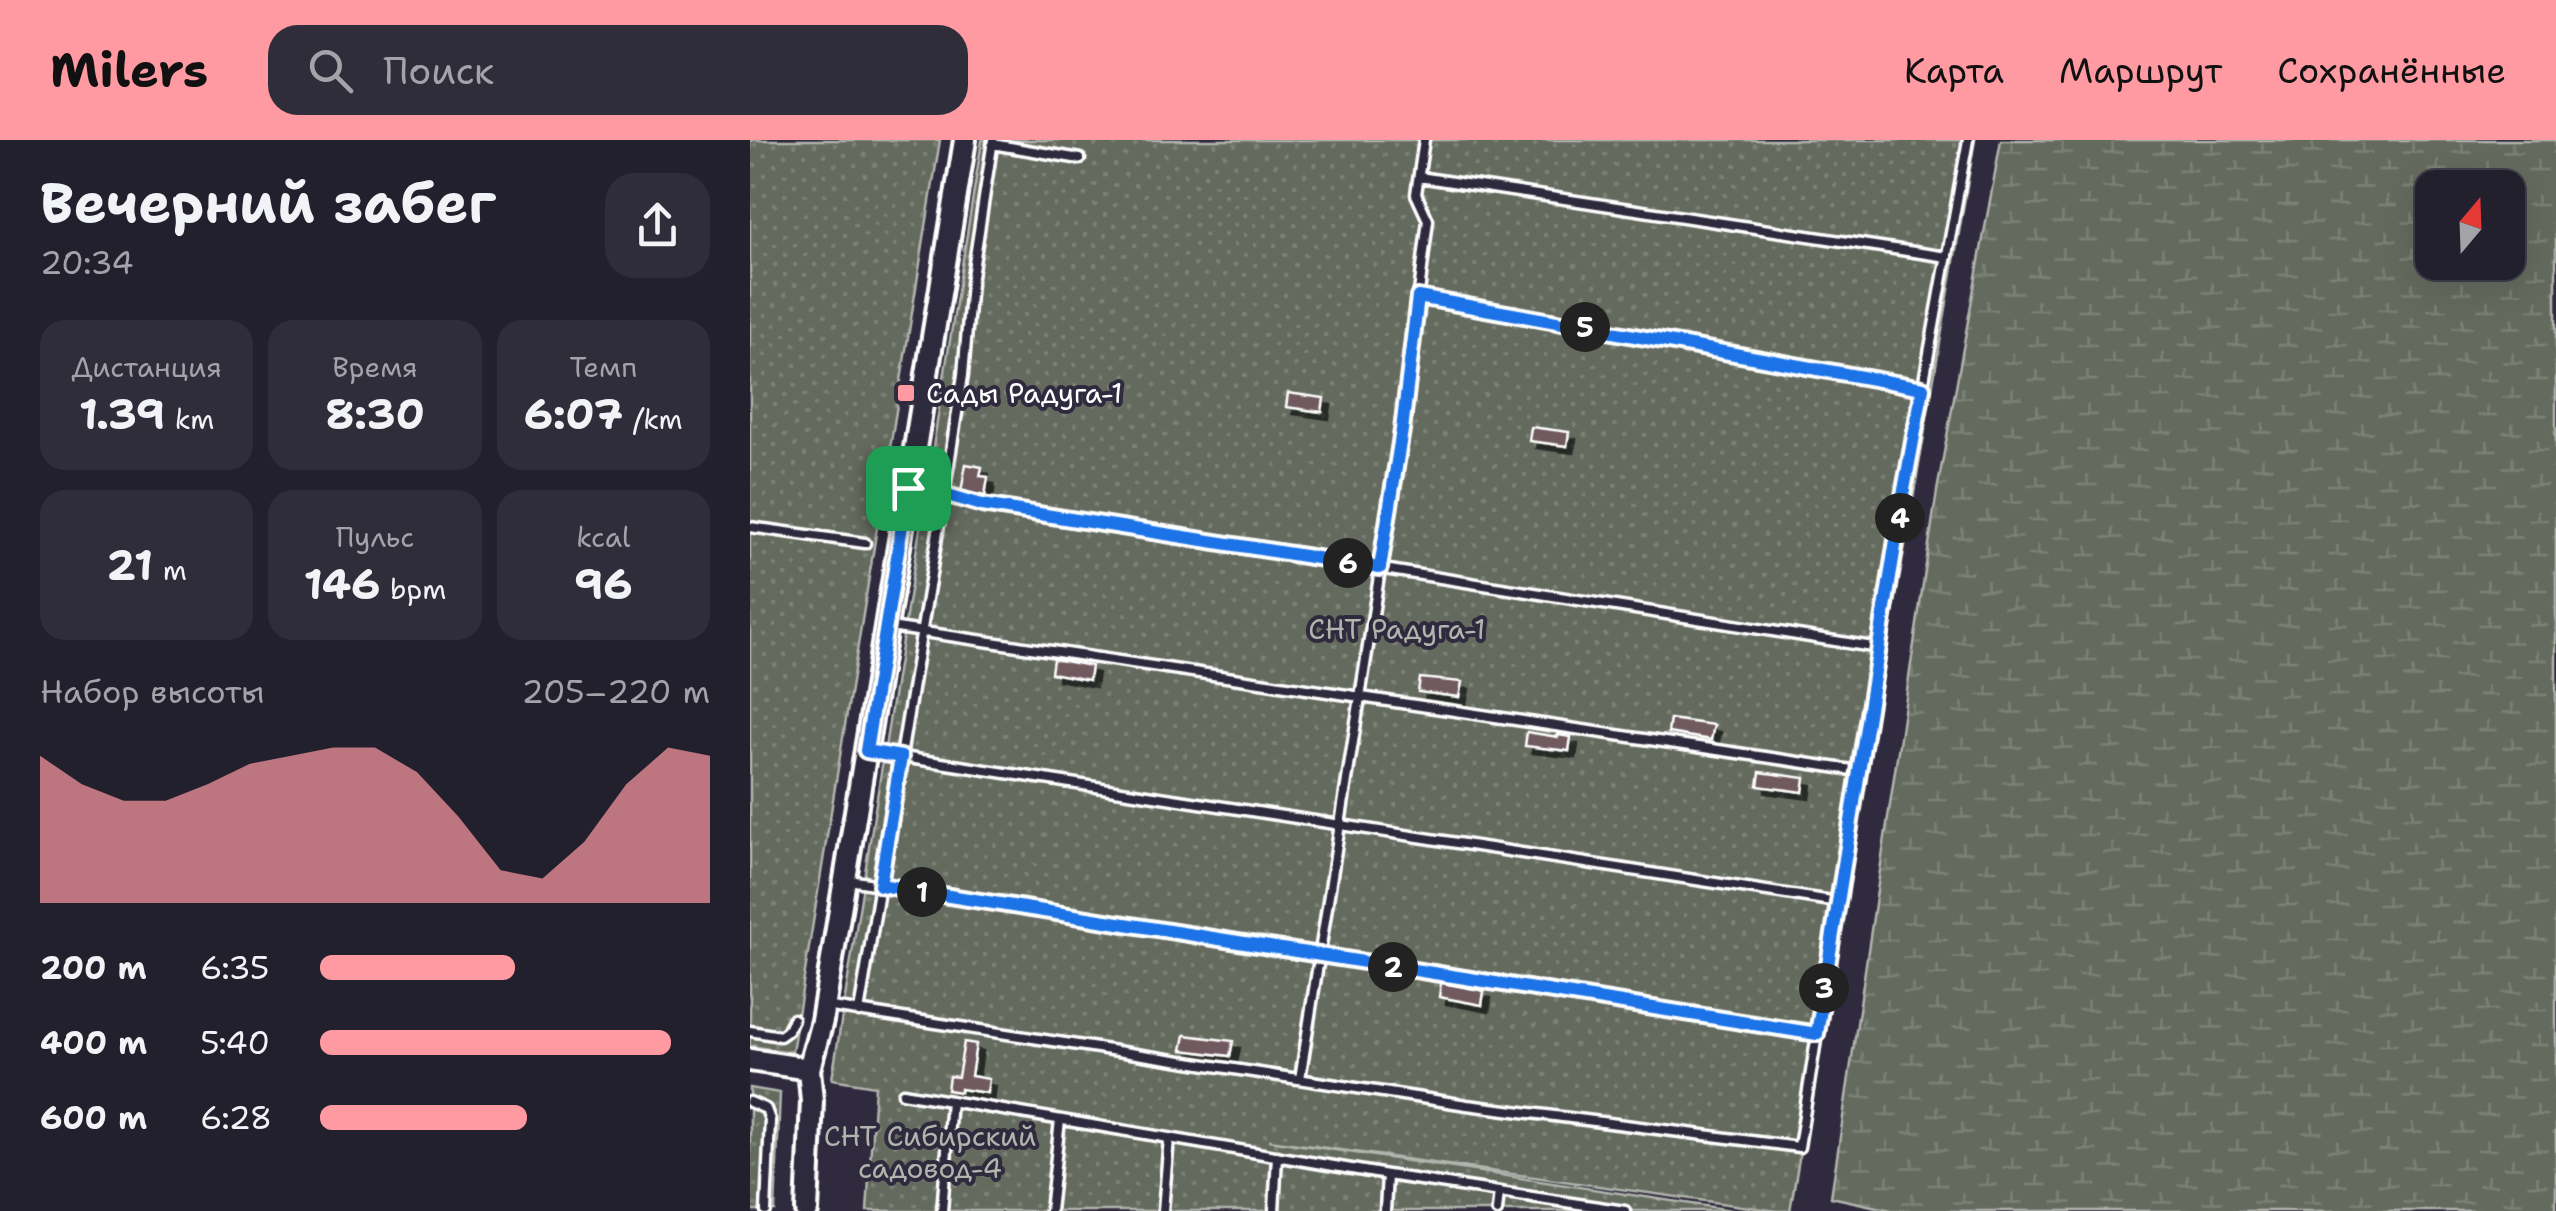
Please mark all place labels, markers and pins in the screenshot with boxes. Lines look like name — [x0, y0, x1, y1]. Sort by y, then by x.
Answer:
pin: 5 — [1560, 302, 1610, 352]
place label: Сады Радуга-1 — [926, 374, 1123, 412]
marker: Сады Радуга-1 — [895, 382, 917, 404]
pin — [866, 446, 951, 531]
pin: 4 — [1875, 493, 1925, 543]
pin: 6 — [1323, 538, 1373, 588]
pin: 1 — [897, 867, 947, 917]
pin: 2 — [1368, 942, 1418, 992]
pin: 3 — [1799, 963, 1849, 1013]

